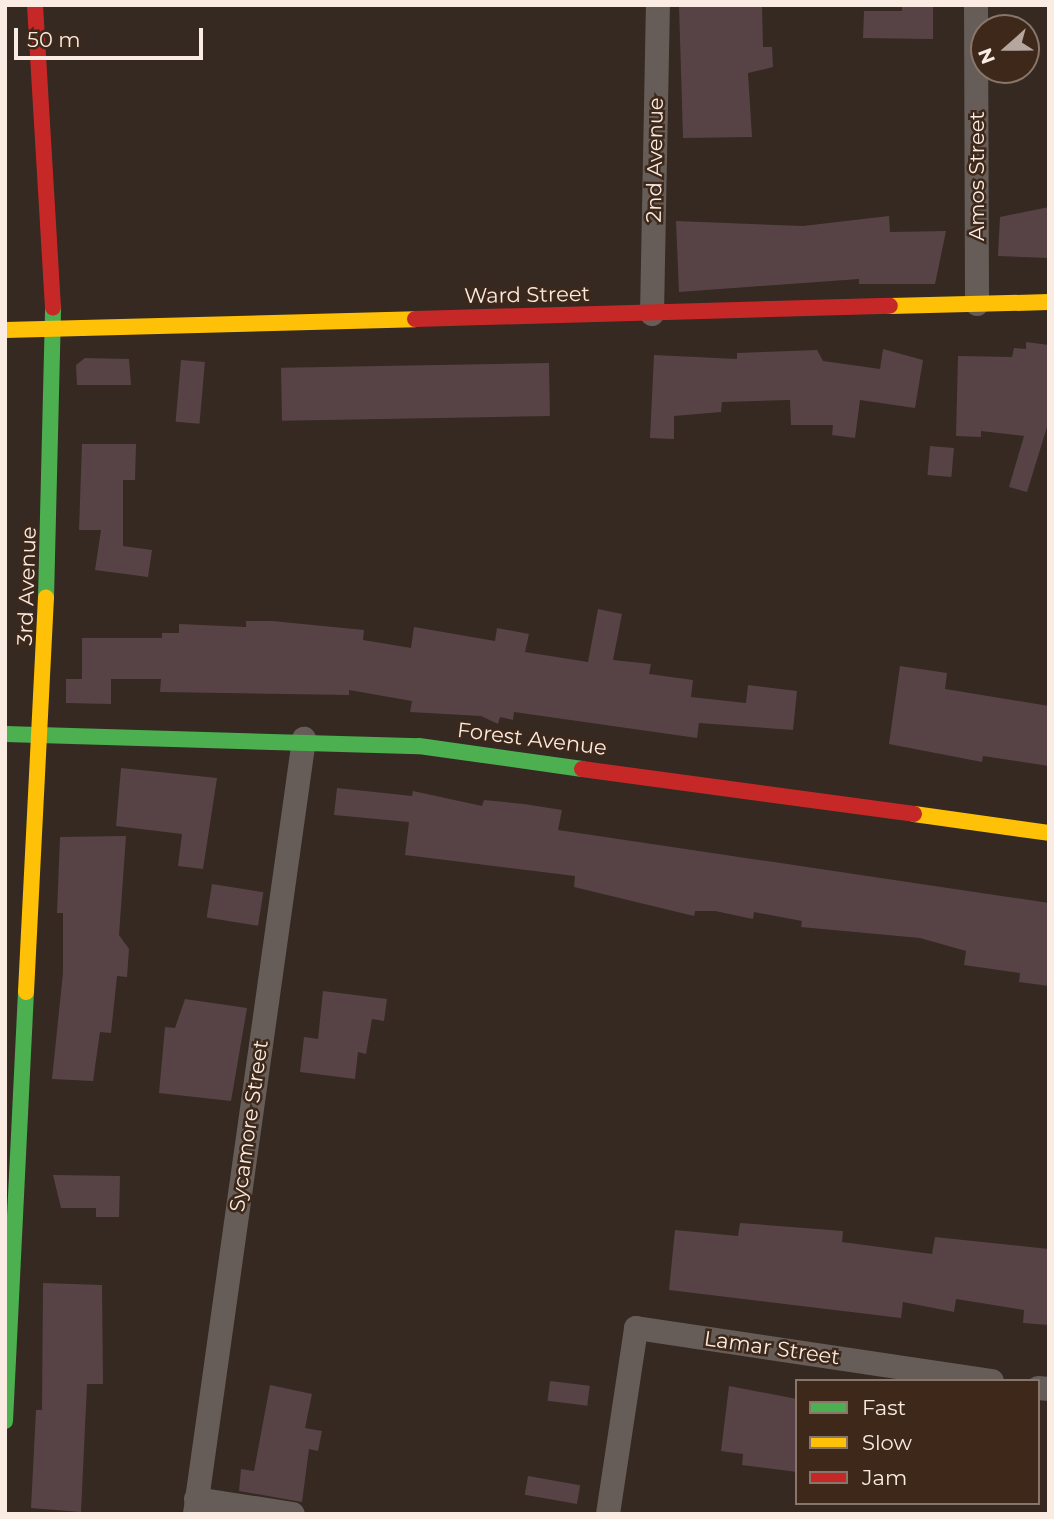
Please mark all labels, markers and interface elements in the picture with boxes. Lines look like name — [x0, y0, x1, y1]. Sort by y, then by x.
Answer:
scale bar — [18, 14, 206, 58]
north arrow — [970, 14, 1040, 84]
text: 50 m — [27, 27, 81, 52]
text: N — [973, 45, 1000, 67]
street label: 2nd Avenue — [641, 97, 669, 223]
street label: Amos Street — [964, 111, 990, 241]
street label: Ward Street — [464, 281, 590, 309]
street label: 3rd Avenue — [12, 526, 42, 646]
street label: Forest Avenue — [456, 717, 608, 761]
street label: Sycamore Street — [224, 1038, 274, 1214]
street label: Lamar Street — [702, 1326, 842, 1370]
legend — [795, 1379, 1040, 1505]
text: Fast — [862, 1395, 906, 1420]
text: Slow — [862, 1430, 912, 1455]
text: Jam — [862, 1465, 907, 1490]

